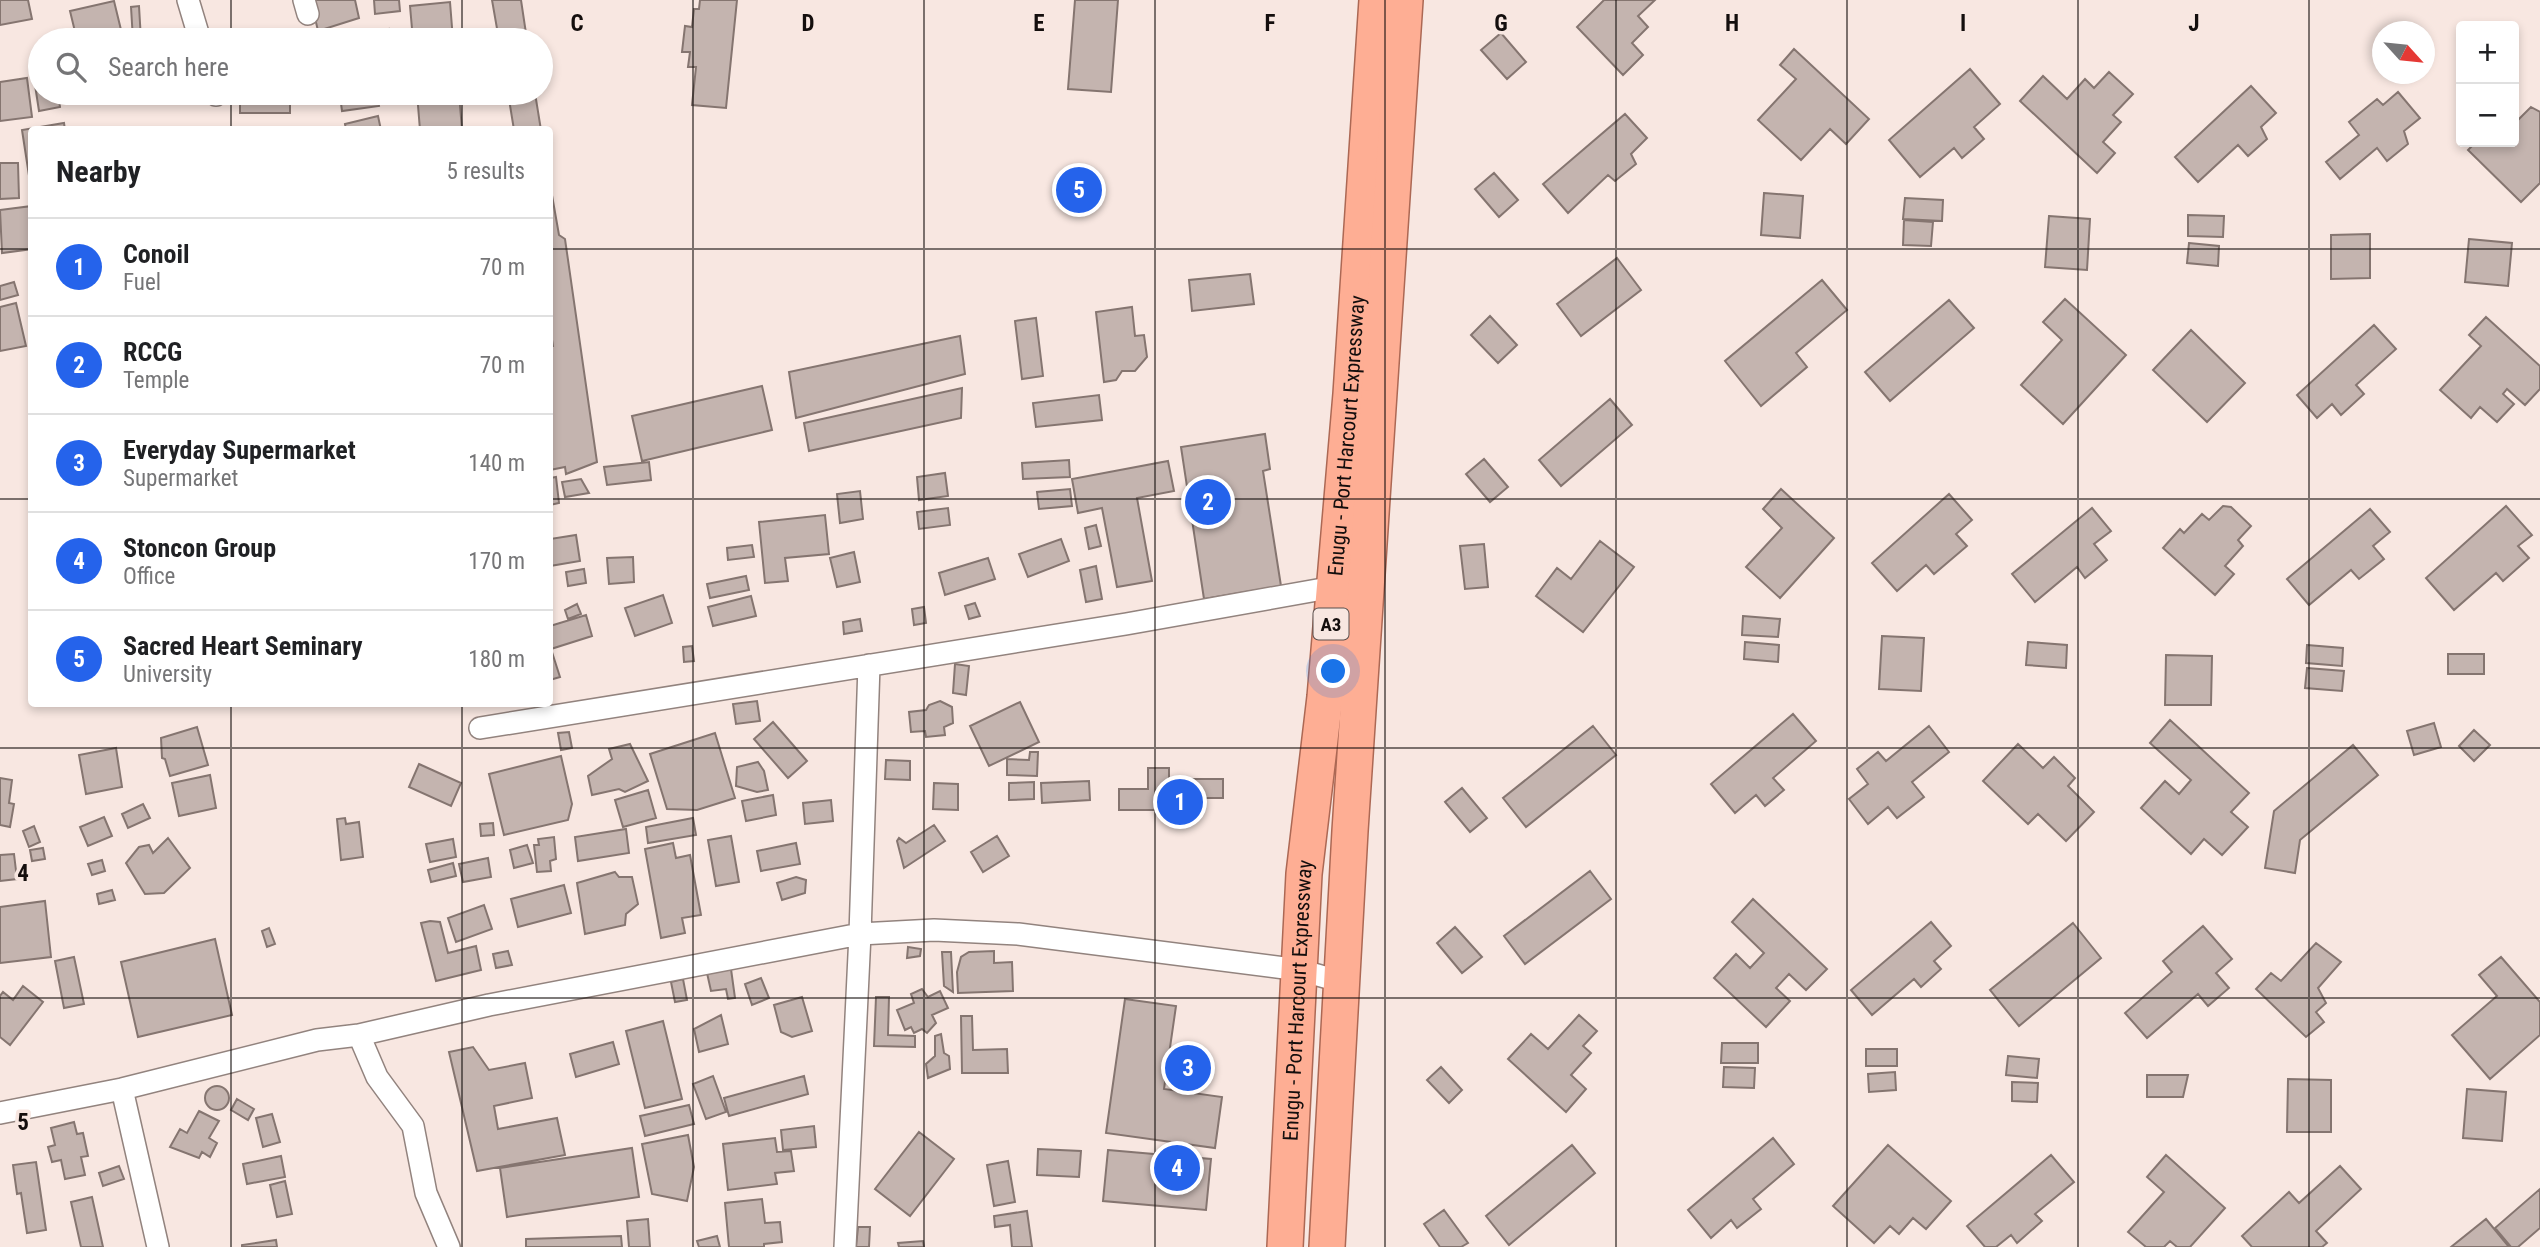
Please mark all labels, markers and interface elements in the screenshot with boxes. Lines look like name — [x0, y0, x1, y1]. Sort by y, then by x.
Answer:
text: C — [570, 10, 584, 37]
text: D — [802, 10, 815, 37]
text: E — [1033, 10, 1045, 37]
text: F — [1265, 10, 1276, 37]
text: G — [1494, 10, 1508, 37]
text: H — [1725, 10, 1739, 37]
text: I — [1960, 10, 1966, 37]
text: J — [2188, 10, 2200, 37]
north arrow — [2372, 21, 2435, 84]
map controls — [2456, 21, 2519, 147]
button: + — [2456, 21, 2519, 84]
search box — [28, 28, 553, 105]
icon: search — [52, 48, 90, 86]
text: Search here — [108, 52, 229, 82]
button: − — [2456, 84, 2519, 147]
text: Nearby — [56, 154, 141, 189]
text: 5 results — [447, 158, 525, 185]
pin: 5 — [1056, 164, 1102, 216]
text: Conoil — [123, 239, 190, 269]
text: 1 — [73, 254, 85, 281]
text: 70 m — [480, 254, 525, 281]
text: Fuel — [123, 269, 161, 296]
street label: Enugu - Port Harcourt Expressway — [1323, 294, 1370, 577]
text: RCCG — [123, 337, 182, 367]
text: 2 — [73, 352, 85, 379]
text: 70 m — [480, 352, 525, 379]
text: Temple — [123, 367, 189, 394]
text: Everyday Supermarket — [123, 435, 356, 465]
text: 3 — [73, 450, 85, 477]
text: 140 m — [468, 450, 525, 477]
text: Supermarket — [123, 465, 238, 492]
pin: 2 — [1185, 476, 1231, 528]
text: Stoncon Group — [123, 533, 276, 563]
text: 4 — [73, 548, 85, 575]
text: 170 m — [468, 548, 525, 575]
text: Office — [123, 563, 175, 590]
road number: A3 — [1314, 608, 1348, 639]
text: Sacred Heart Seminary — [123, 631, 363, 661]
text: 5 — [73, 646, 85, 673]
text: 180 m — [468, 646, 525, 673]
your location — [1316, 654, 1350, 688]
text: University — [123, 661, 212, 688]
pin: 1 — [1157, 776, 1203, 828]
street label: Enugu - Port Harcourt Expressway — [1278, 858, 1318, 1141]
text: 4 — [17, 860, 29, 887]
pin: 3 — [1165, 1042, 1211, 1094]
text: 5 — [17, 1109, 29, 1136]
pin: 4 — [1154, 1142, 1200, 1194]

